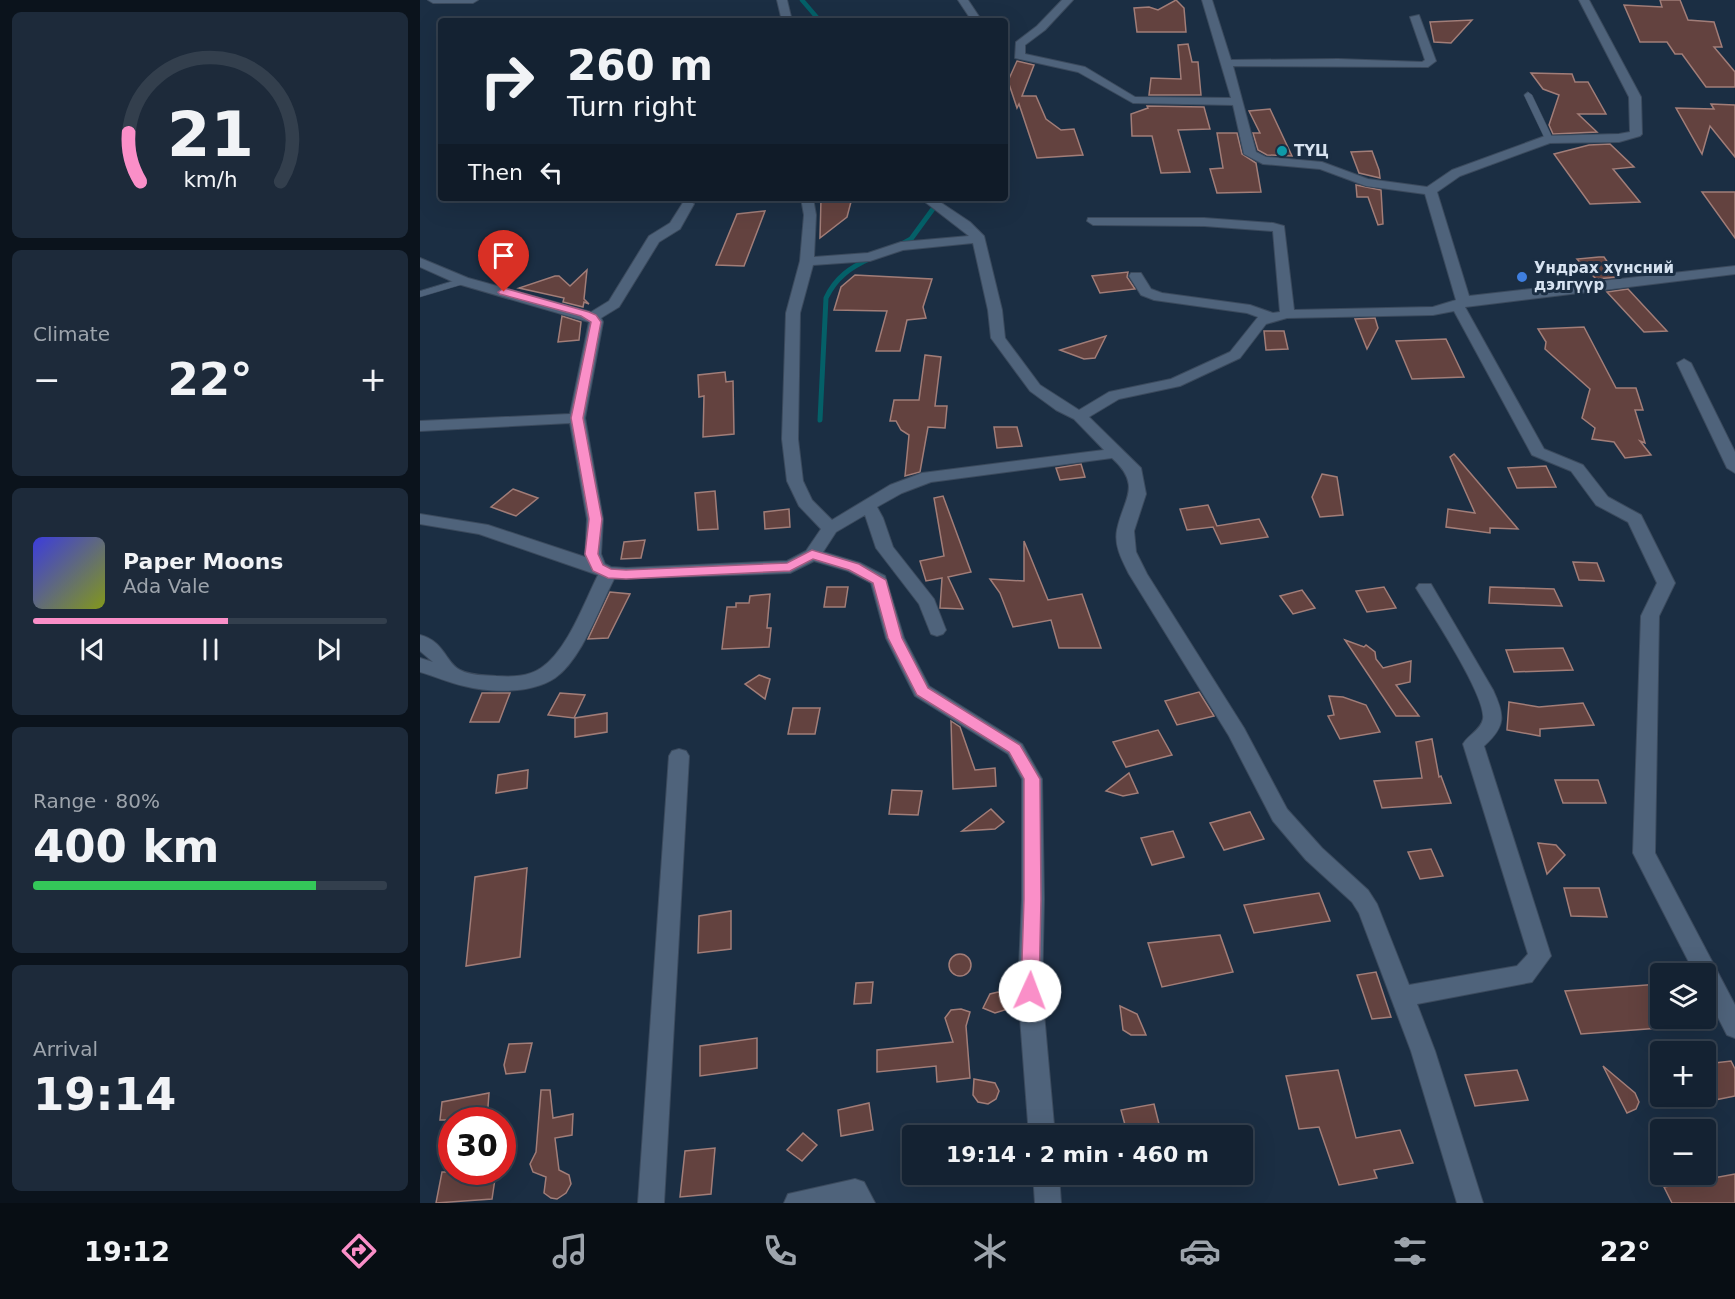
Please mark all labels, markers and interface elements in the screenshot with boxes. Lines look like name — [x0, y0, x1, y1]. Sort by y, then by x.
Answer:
text: 260 m — [567, 41, 713, 90]
icon: right — [468, 42, 546, 120]
text: Turn right — [567, 91, 696, 122]
text: 21 — [167, 98, 253, 171]
place label: ТҮЦ — [1294, 142, 1329, 160]
marker: ТҮЦ — [1275, 144, 1289, 158]
icon: left — [535, 156, 568, 189]
text: Then — [468, 160, 523, 185]
text: km/h — [183, 167, 237, 192]
pin — [478, 230, 529, 292]
icon: arrive — [487, 239, 520, 272]
place label: Ундрах хүнсний дэлгүүр — [1534, 259, 1674, 294]
marker: Ундрах хүнсний дэлгүүр — [1515, 270, 1529, 284]
text: Climate — [33, 322, 110, 346]
text: 22° — [167, 353, 253, 406]
text: − — [33, 360, 61, 399]
text: + — [359, 360, 387, 399]
text: Paper Moons — [123, 549, 283, 574]
text: Ada Vale — [123, 574, 210, 598]
icon: previous — [76, 633, 109, 666]
icon: pause — [194, 633, 227, 666]
icon: next — [312, 633, 345, 666]
text: Range · 80% — [33, 789, 160, 813]
text: 400 km — [33, 820, 219, 873]
position arrow — [998, 959, 1062, 1023]
map controls — [1650, 963, 1716, 1185]
button: layers — [1650, 963, 1716, 1029]
text: Arrival — [33, 1037, 98, 1061]
button: + — [1650, 1041, 1716, 1107]
text: 19:14 — [33, 1068, 176, 1121]
speed limit sign: 30 — [438, 1107, 516, 1185]
button: − — [1650, 1119, 1716, 1185]
text: 19:14 · 2 min · 460 m — [946, 1142, 1209, 1167]
icon: directions — [338, 1230, 380, 1272]
icon: music — [549, 1230, 591, 1272]
icon: phone — [759, 1230, 801, 1272]
icon: climate — [969, 1230, 1011, 1272]
icon: car — [1179, 1230, 1221, 1272]
icon: filters — [1389, 1230, 1431, 1272]
text: 19:12 — [84, 1236, 170, 1267]
text: 22° — [1600, 1236, 1651, 1267]

